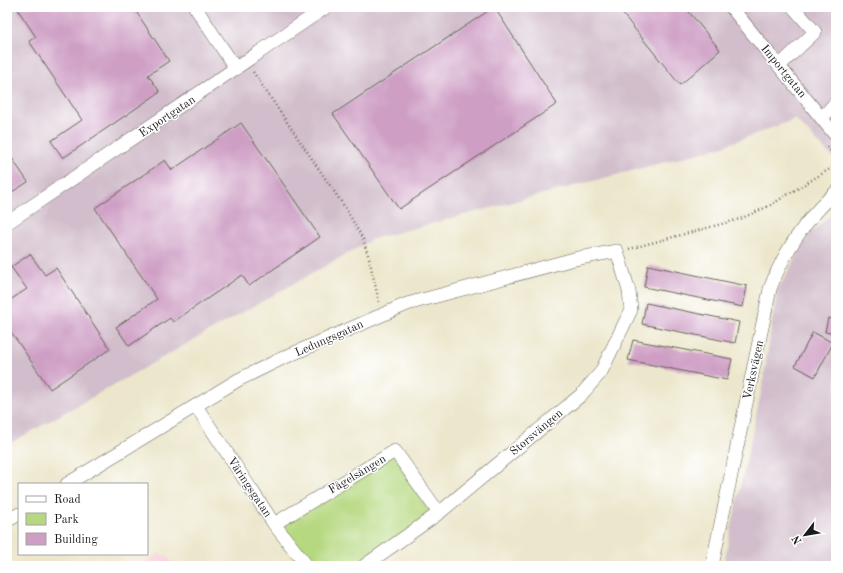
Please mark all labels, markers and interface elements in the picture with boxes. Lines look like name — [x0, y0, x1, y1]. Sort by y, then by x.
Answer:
street label: Importgatan — [758, 43, 809, 101]
street label: Exportgatan — [137, 93, 198, 140]
street label: Ledungsgatan — [293, 318, 366, 359]
street label: Verksvägen — [742, 339, 766, 401]
street label: Storsvängen — [508, 407, 566, 458]
street label: Fågelsången — [327, 453, 389, 497]
street label: Väringsgatan — [225, 455, 274, 520]
legend — [18, 483, 148, 555]
text: Road — [54, 494, 81, 506]
text: Park — [54, 514, 79, 526]
north arrow — [785, 515, 825, 555]
text: N — [791, 532, 805, 546]
text: Building — [54, 534, 98, 546]

